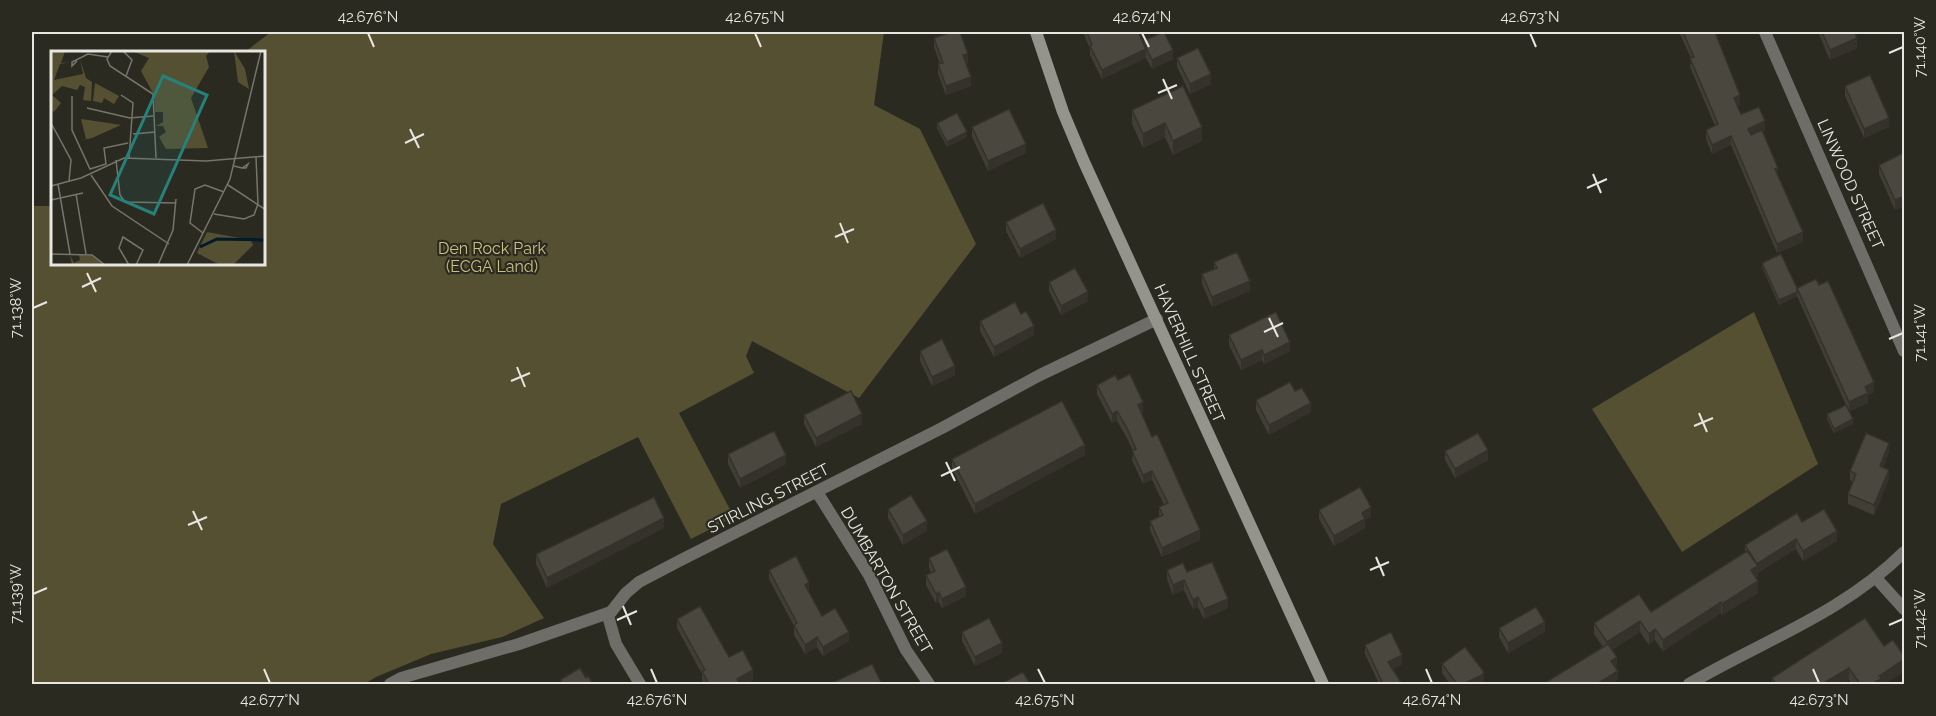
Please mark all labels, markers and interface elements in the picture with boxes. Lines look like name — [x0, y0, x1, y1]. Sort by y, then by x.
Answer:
text: 42.676°N — [338, 8, 398, 26]
text: 42.675°N — [725, 8, 785, 26]
text: 42.674°N — [1113, 8, 1171, 26]
text: 42.673°N — [1500, 8, 1560, 26]
text: 71.140°W — [1911, 16, 1929, 77]
inset map — [51, 51, 266, 266]
street label: LINWOOD STREET — [1813, 116, 1888, 253]
park label: Den Rock Park (ECGA Land) — [438, 239, 547, 276]
text: 71.138°W — [7, 278, 25, 338]
street label: HAVERHILL STREET — [1150, 281, 1229, 426]
text: 71.141°W — [1911, 304, 1929, 362]
street label: STIRLING STREET — [704, 459, 833, 537]
street label: DUMBARTON STREET — [837, 504, 936, 657]
text: 71.139°W — [7, 564, 25, 624]
text: 71.142°W — [1911, 589, 1929, 649]
text: 42.677°N — [240, 691, 300, 709]
text: 42.676°N — [627, 691, 687, 709]
text: 42.675°N — [1015, 691, 1075, 709]
text: 42.674°N — [1403, 691, 1461, 709]
text: 42.673°N — [1789, 691, 1849, 709]

